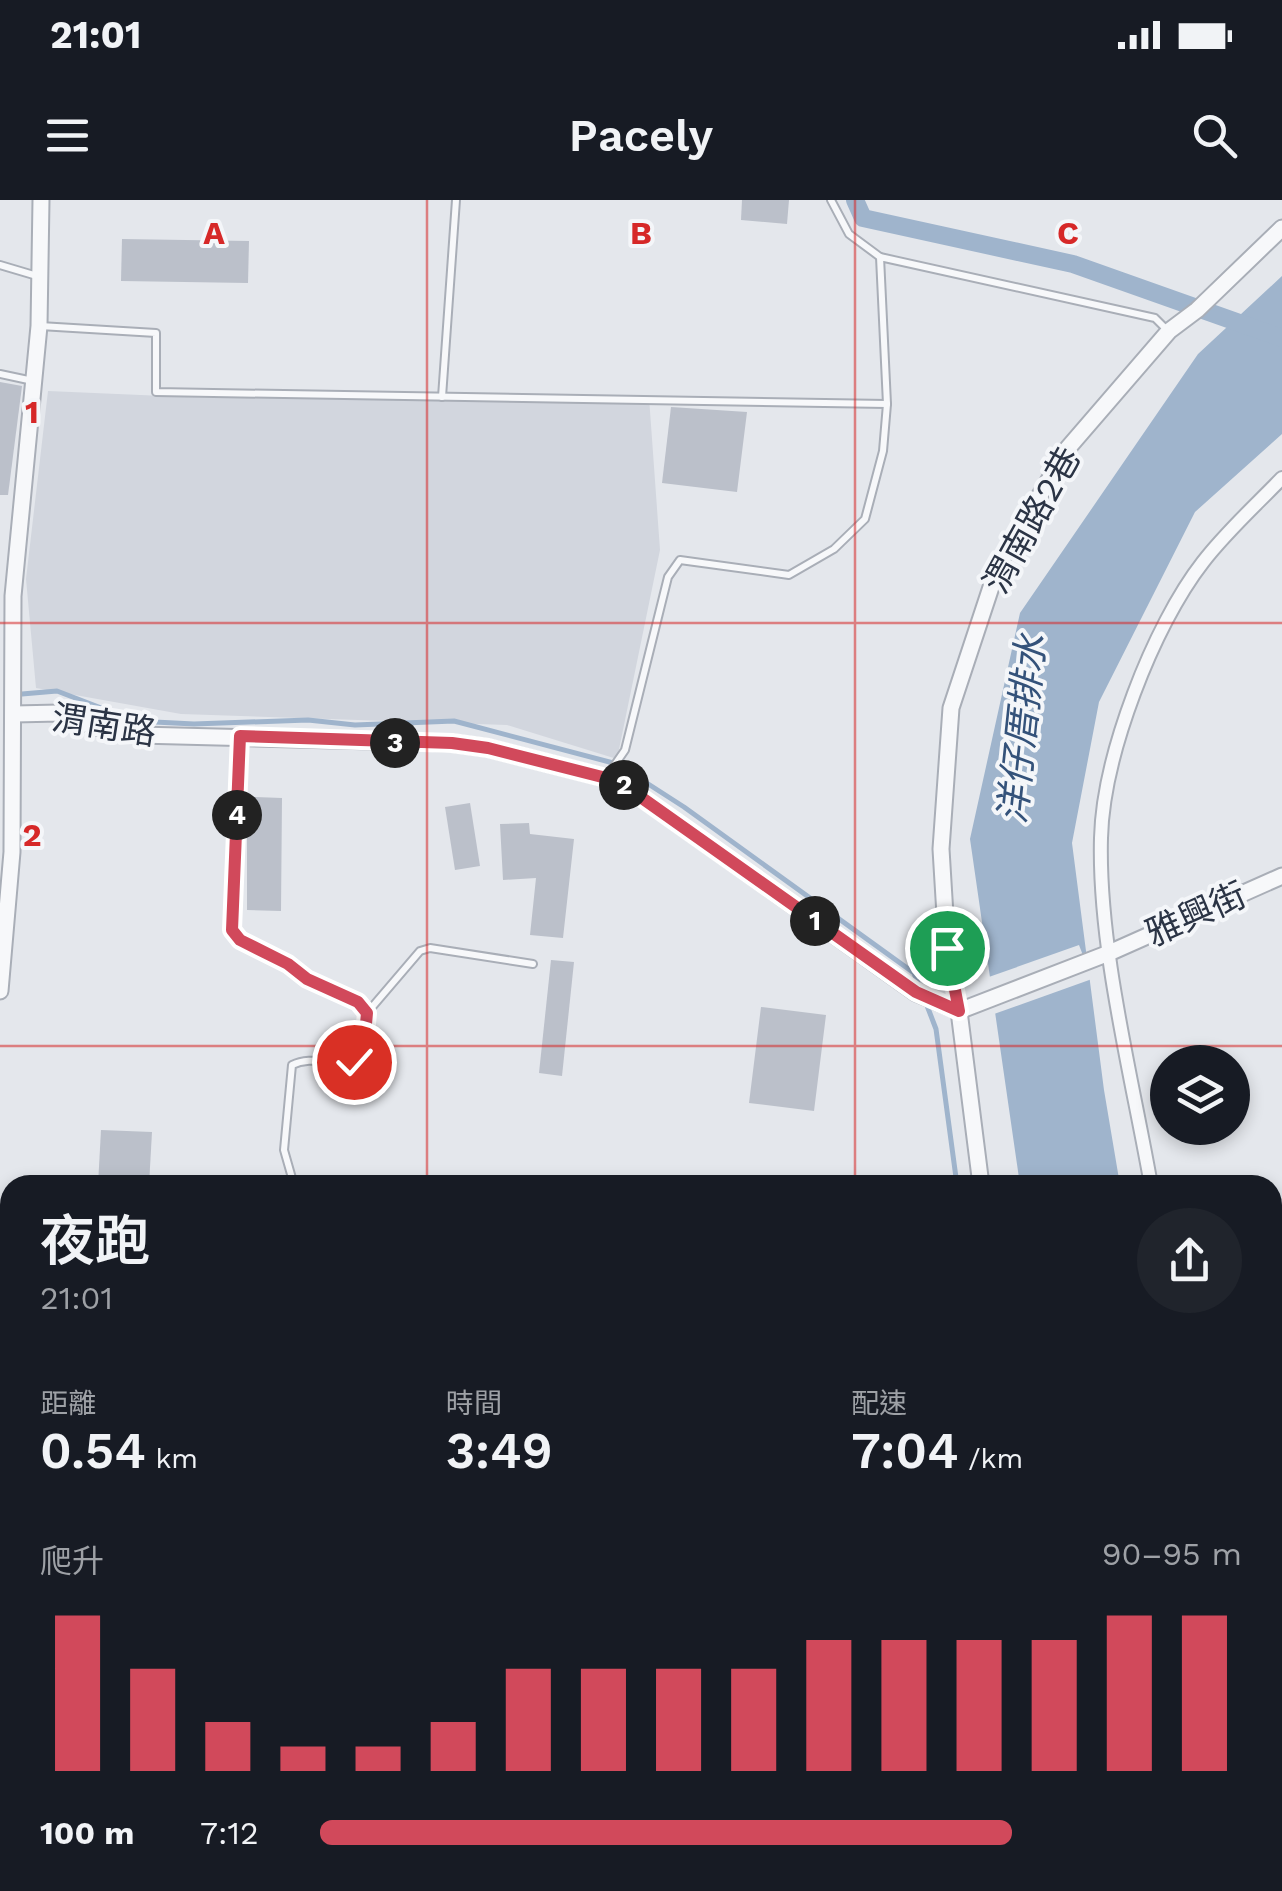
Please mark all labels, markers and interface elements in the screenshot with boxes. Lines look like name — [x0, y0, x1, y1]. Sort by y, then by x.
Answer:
text: 21:01 — [50, 13, 141, 57]
icon: menu — [40, 108, 95, 163]
icon: search — [1187, 108, 1242, 163]
text: Pacely — [569, 109, 713, 162]
text: A — [203, 214, 225, 252]
text: B — [630, 214, 652, 252]
text: C — [1057, 214, 1079, 252]
text: 1 — [25, 393, 39, 431]
street label: 渭南路2巷 — [975, 440, 1089, 600]
water label: 洋仔厝排水 — [990, 630, 1054, 826]
street label: 渭南路 — [49, 696, 159, 754]
pin: 3 — [370, 718, 420, 768]
text: 3 — [387, 726, 403, 759]
pin: 2 — [599, 760, 649, 810]
text: 2 — [616, 768, 632, 801]
pin: 4 — [212, 790, 262, 840]
text: 4 — [228, 798, 246, 831]
text: 2 — [22, 816, 42, 854]
street label: 雅興街 — [1139, 873, 1253, 955]
pin: 1 — [790, 896, 840, 946]
text: 1 — [809, 904, 821, 937]
pin — [905, 906, 990, 991]
icon: arrive — [920, 921, 975, 976]
pin — [312, 1020, 397, 1105]
icon: check — [327, 1035, 382, 1090]
map controls — [1150, 1045, 1250, 1145]
button: layers — [1150, 1045, 1250, 1145]
button: share — [1137, 1208, 1242, 1313]
text: 夜跑 — [40, 1209, 150, 1273]
text: 21:01 — [40, 1279, 113, 1317]
text: 距離 — [40, 1387, 96, 1420]
text: 時間 — [446, 1387, 502, 1420]
text: 配速 — [851, 1387, 907, 1420]
text: 0.54 — [40, 1421, 146, 1480]
text: 3:49 — [446, 1421, 553, 1480]
text: 7:04 — [851, 1421, 959, 1480]
text: km — [146, 1442, 198, 1475]
text: /km — [959, 1442, 1023, 1475]
text: 90–95 m — [1102, 1535, 1242, 1573]
text: 爬升 — [40, 1542, 104, 1580]
text: 100 m — [40, 1814, 134, 1852]
text: 7:12 — [200, 1814, 259, 1852]

